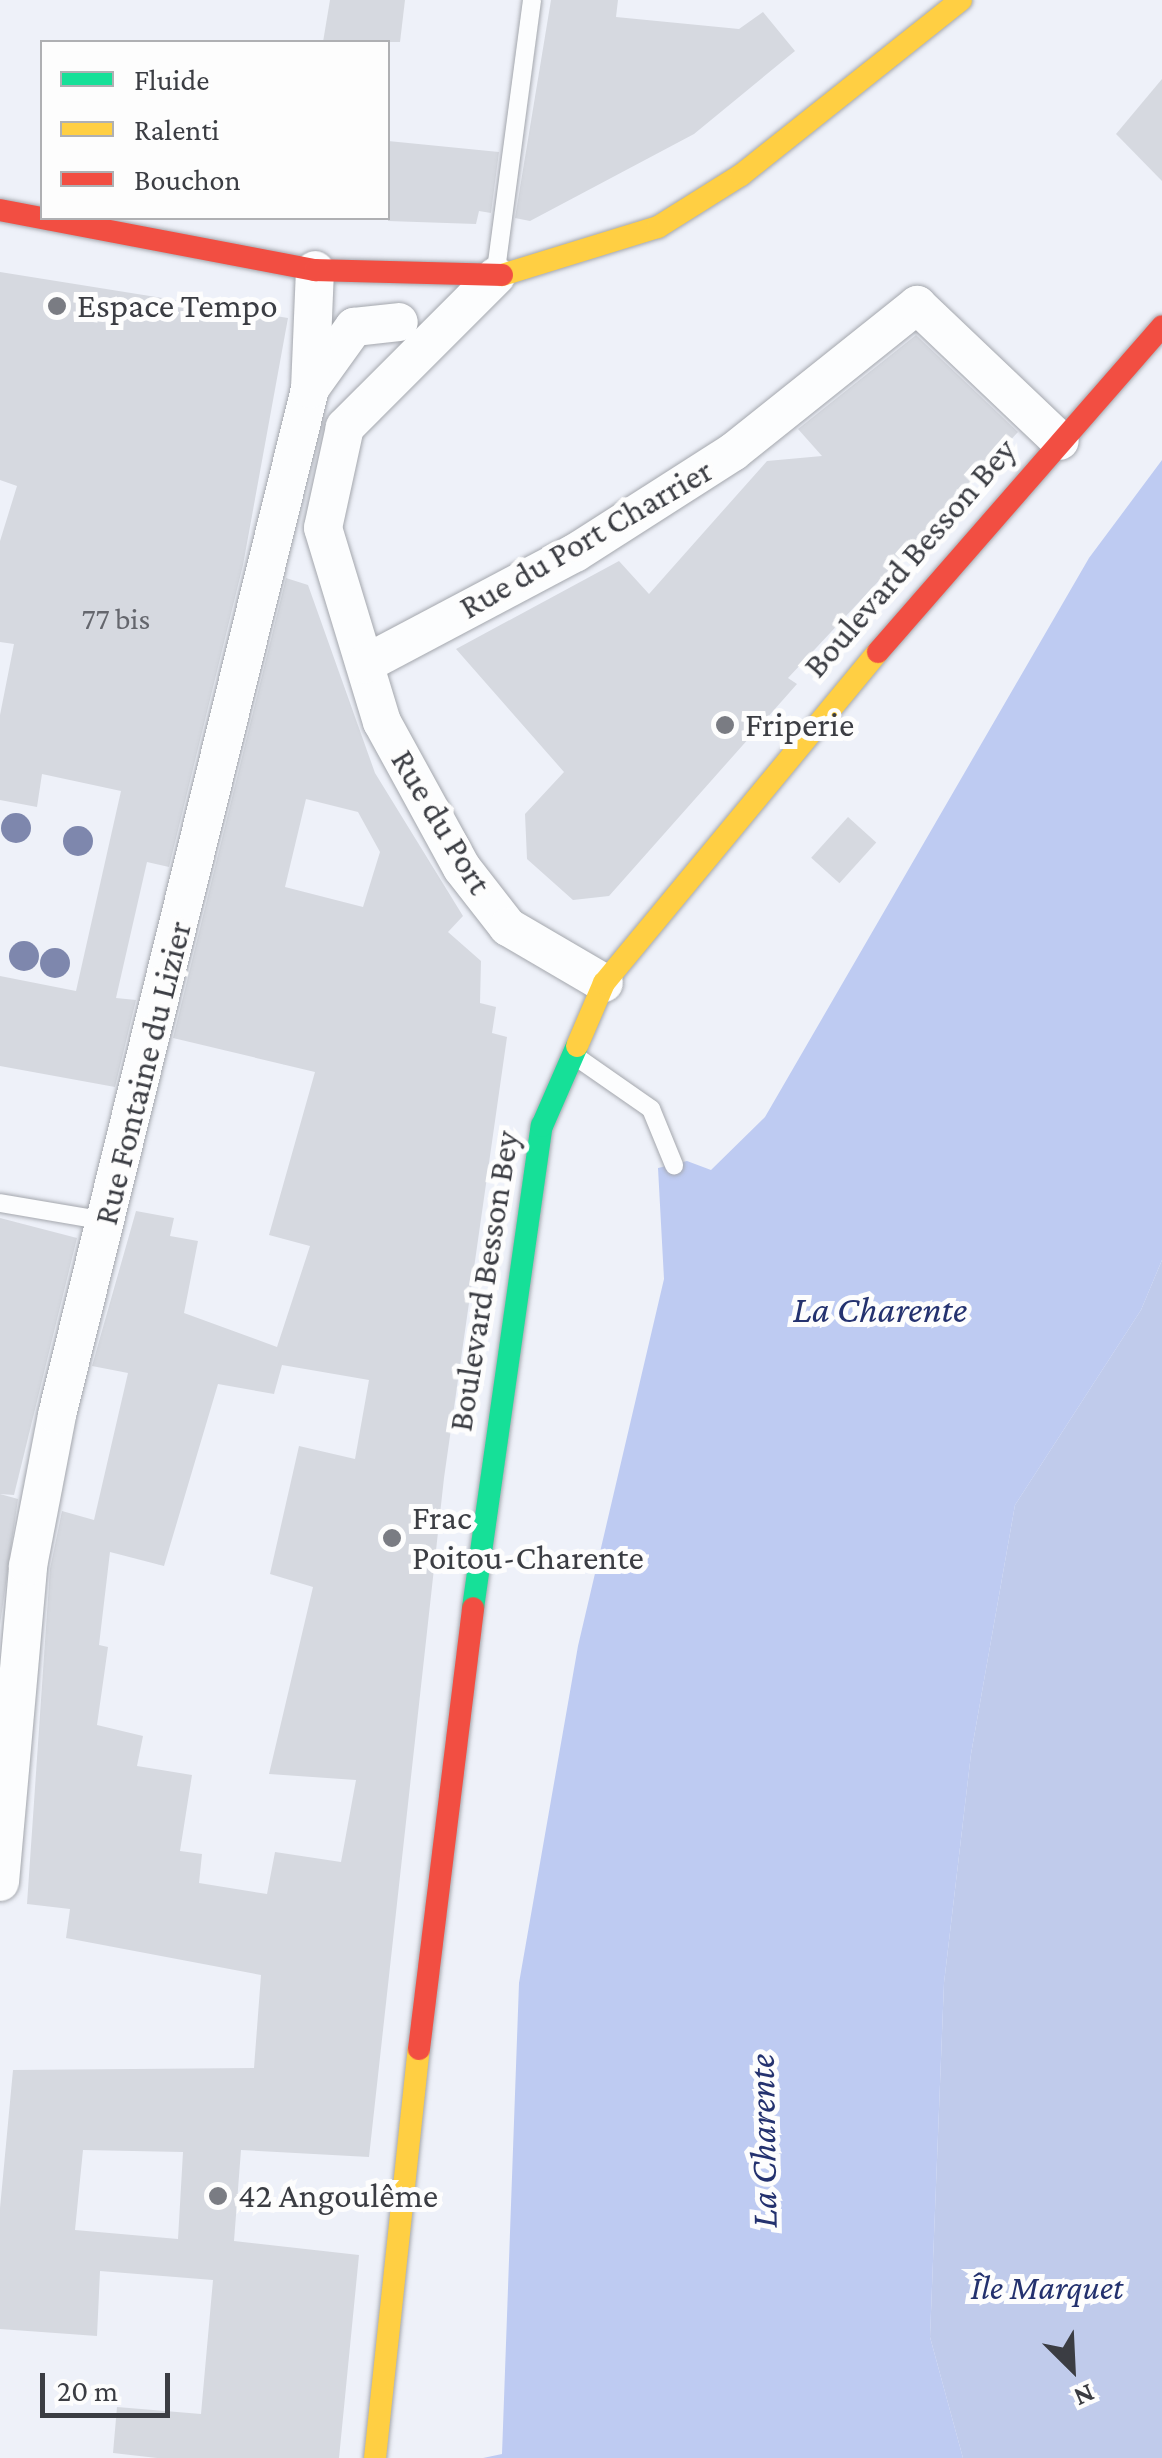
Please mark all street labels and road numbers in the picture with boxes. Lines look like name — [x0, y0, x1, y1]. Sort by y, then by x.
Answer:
street label: Boulevard Besson Bey — [795, 430, 1025, 686]
street label: Rue du Port Charrier — [452, 449, 720, 629]
street label: Rue du Port — [381, 742, 501, 902]
street label: Rue Fontaine du Lizier — [85, 917, 201, 1229]
street label: Boulevard Besson Bey — [440, 1128, 528, 1434]

